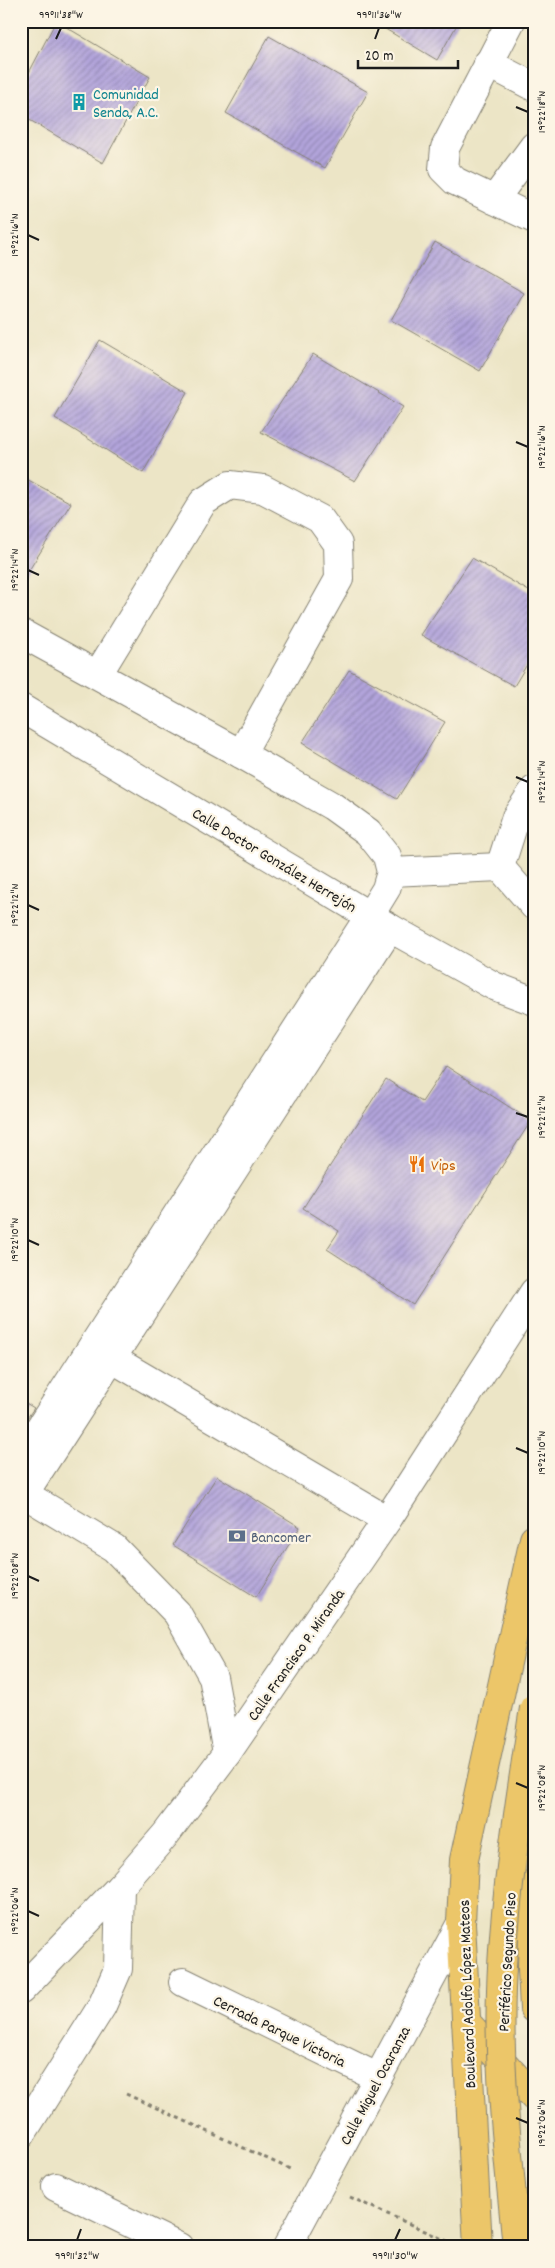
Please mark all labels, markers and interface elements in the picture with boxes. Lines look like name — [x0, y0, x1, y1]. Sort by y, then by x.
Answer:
text: 99°11'38"W — [39, 7, 83, 24]
text: 99°11'36"W — [357, 7, 402, 24]
scale bar — [358, 38, 458, 70]
text: 20 m — [365, 46, 393, 68]
place label: Comunidad Senda, A.C. — [93, 84, 159, 125]
text: 19°22'18"N — [534, 91, 551, 133]
building icon: Comunidad Senda, A.C. — [69, 92, 89, 112]
text: 19°22'16"N — [7, 213, 24, 257]
text: 19°22'16"N — [534, 425, 551, 469]
text: 19°22'14"N — [7, 549, 24, 591]
text: 19°22'14"N — [534, 761, 551, 803]
street label: Calle Doctor González Herrejón — [187, 803, 360, 919]
text: 19°22'12"N — [7, 883, 24, 926]
text: 19°22'12"N — [534, 1095, 551, 1138]
restaurant icon: Vips — [407, 1154, 427, 1174]
place label: Vips — [431, 1155, 456, 1178]
text: 19°22'10"N — [7, 1218, 24, 1262]
text: 19°22'10"N — [534, 1431, 551, 1475]
bank icon: Bancomer — [227, 1526, 247, 1546]
place label: Bancomer — [251, 1527, 311, 1550]
text: 19°22'08"N — [7, 1553, 24, 1599]
street label: Calle Francisco P. Miranda — [243, 1584, 352, 1726]
text: 19°22'08"N — [534, 1765, 551, 1811]
text: 19°22'06"N — [7, 1887, 24, 1935]
street label: Periférico Segundo Piso — [493, 1892, 524, 2032]
street label: Boulevard Adolfo López Mateos — [454, 1899, 483, 2089]
street label: Cerrada Parque Victoria — [209, 1990, 349, 2075]
street label: Calle Miguel Ocaranza — [335, 2022, 418, 2150]
text: 19°22'06"N — [534, 2099, 551, 2147]
text: 99°11'32"W — [55, 2248, 99, 2265]
text: 99°11'30"W — [372, 2248, 418, 2265]

